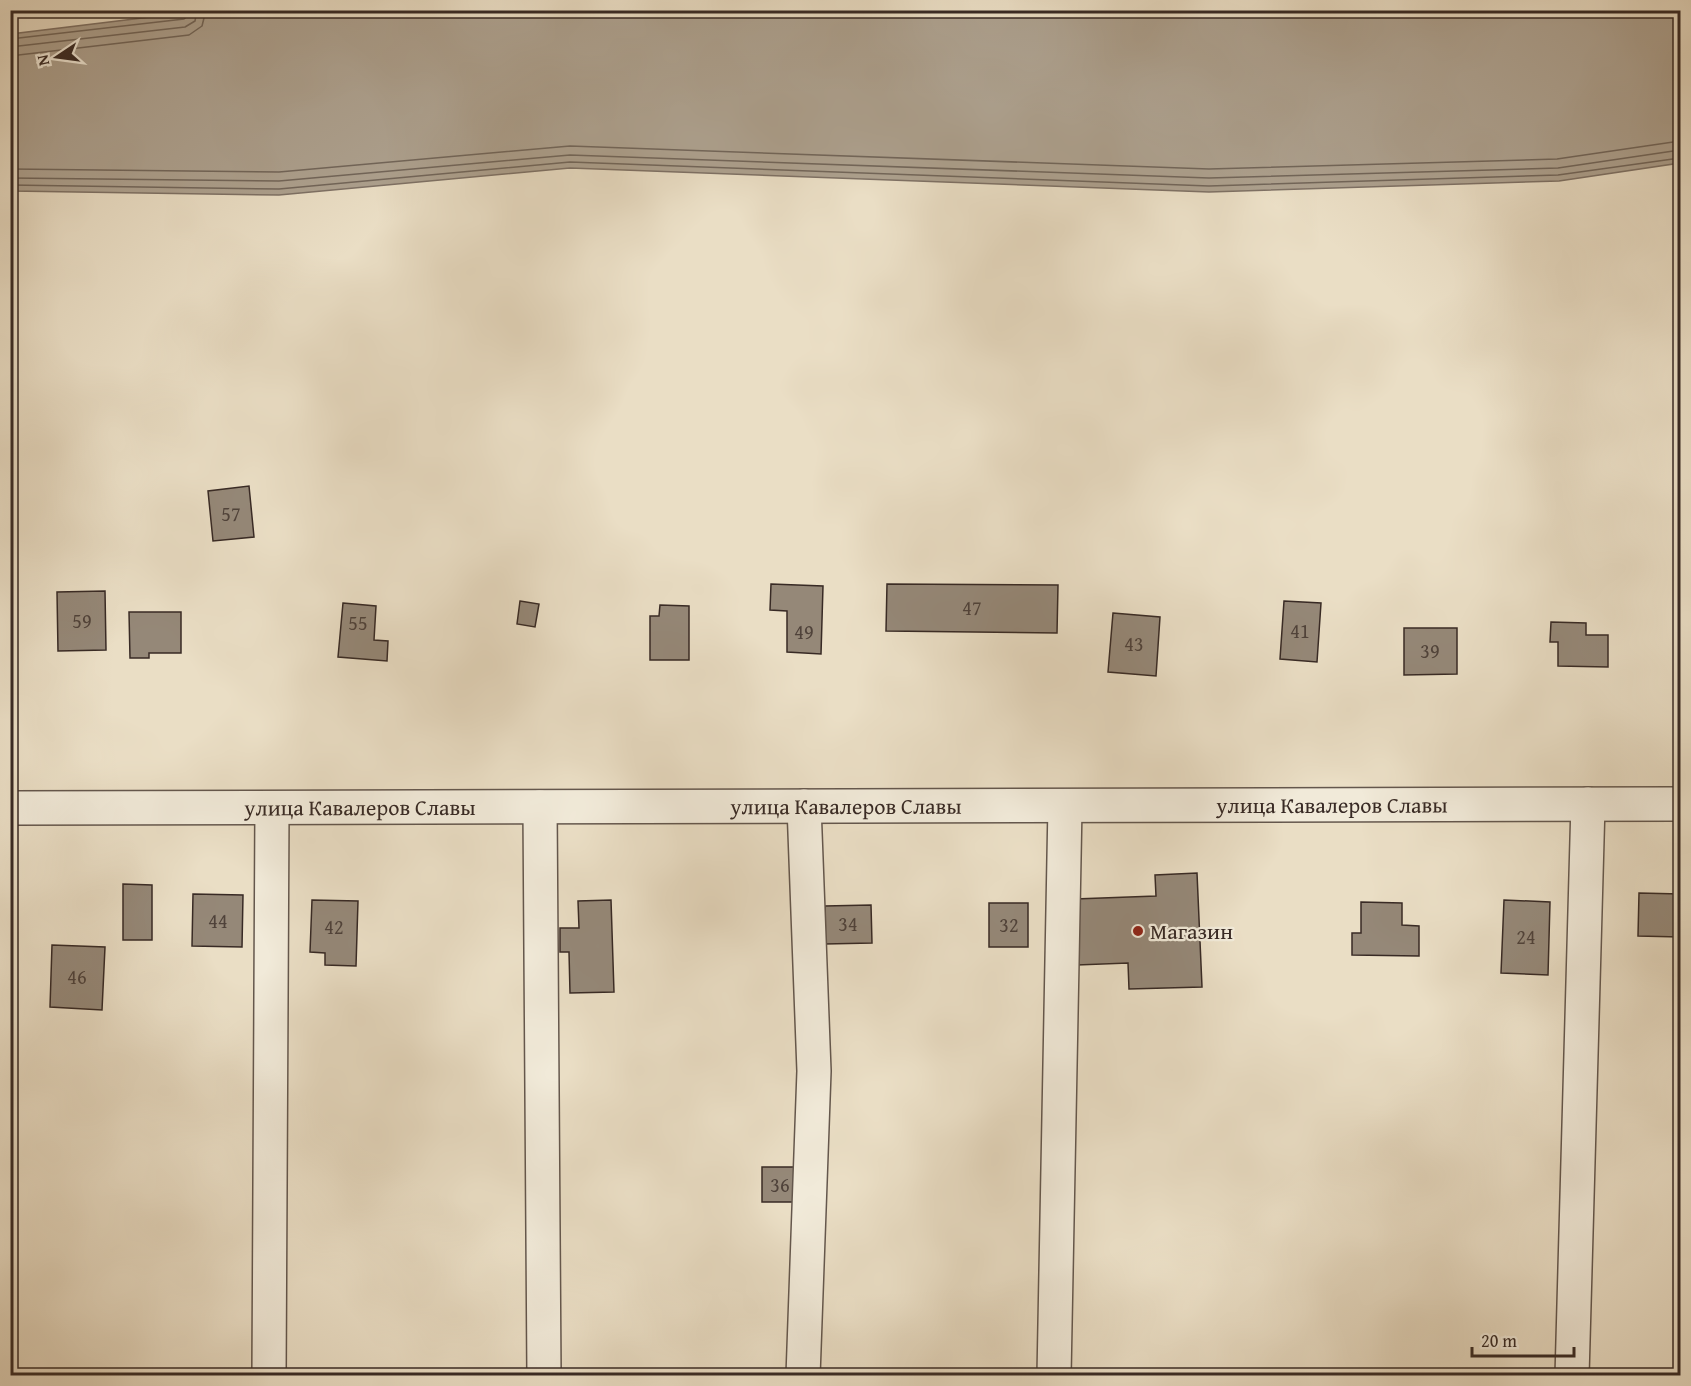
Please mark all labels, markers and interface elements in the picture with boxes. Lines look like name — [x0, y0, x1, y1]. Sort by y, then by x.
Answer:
north arrow — [27, 27, 87, 87]
text: N — [29, 52, 55, 68]
house number: 57 — [221, 499, 241, 528]
house number: 47 — [962, 593, 982, 622]
house number: 59 — [72, 606, 92, 635]
house number: 55 — [348, 608, 368, 637]
house number: 41 — [1290, 616, 1310, 645]
house number: 49 — [794, 617, 814, 646]
house number: 43 — [1124, 629, 1144, 658]
house number: 39 — [1420, 636, 1440, 665]
street label: улица Кавалеров Славы — [1215, 789, 1448, 821]
street label: улица Кавалеров Славы — [729, 790, 962, 822]
street label: улица Кавалеров Славы — [243, 791, 476, 823]
house number: 44 — [208, 906, 228, 935]
house number: 34 — [838, 909, 858, 938]
house number: 32 — [999, 910, 1019, 939]
house number: 42 — [324, 912, 344, 941]
place label: Магазин — [1150, 915, 1233, 947]
house number: 24 — [1516, 922, 1536, 951]
marker: Магазин — [1131, 924, 1145, 938]
house number: 46 — [67, 962, 87, 991]
house number: 36 — [770, 1170, 790, 1199]
scale bar — [1472, 1320, 1574, 1358]
text: 20 m — [1481, 1327, 1517, 1354]

